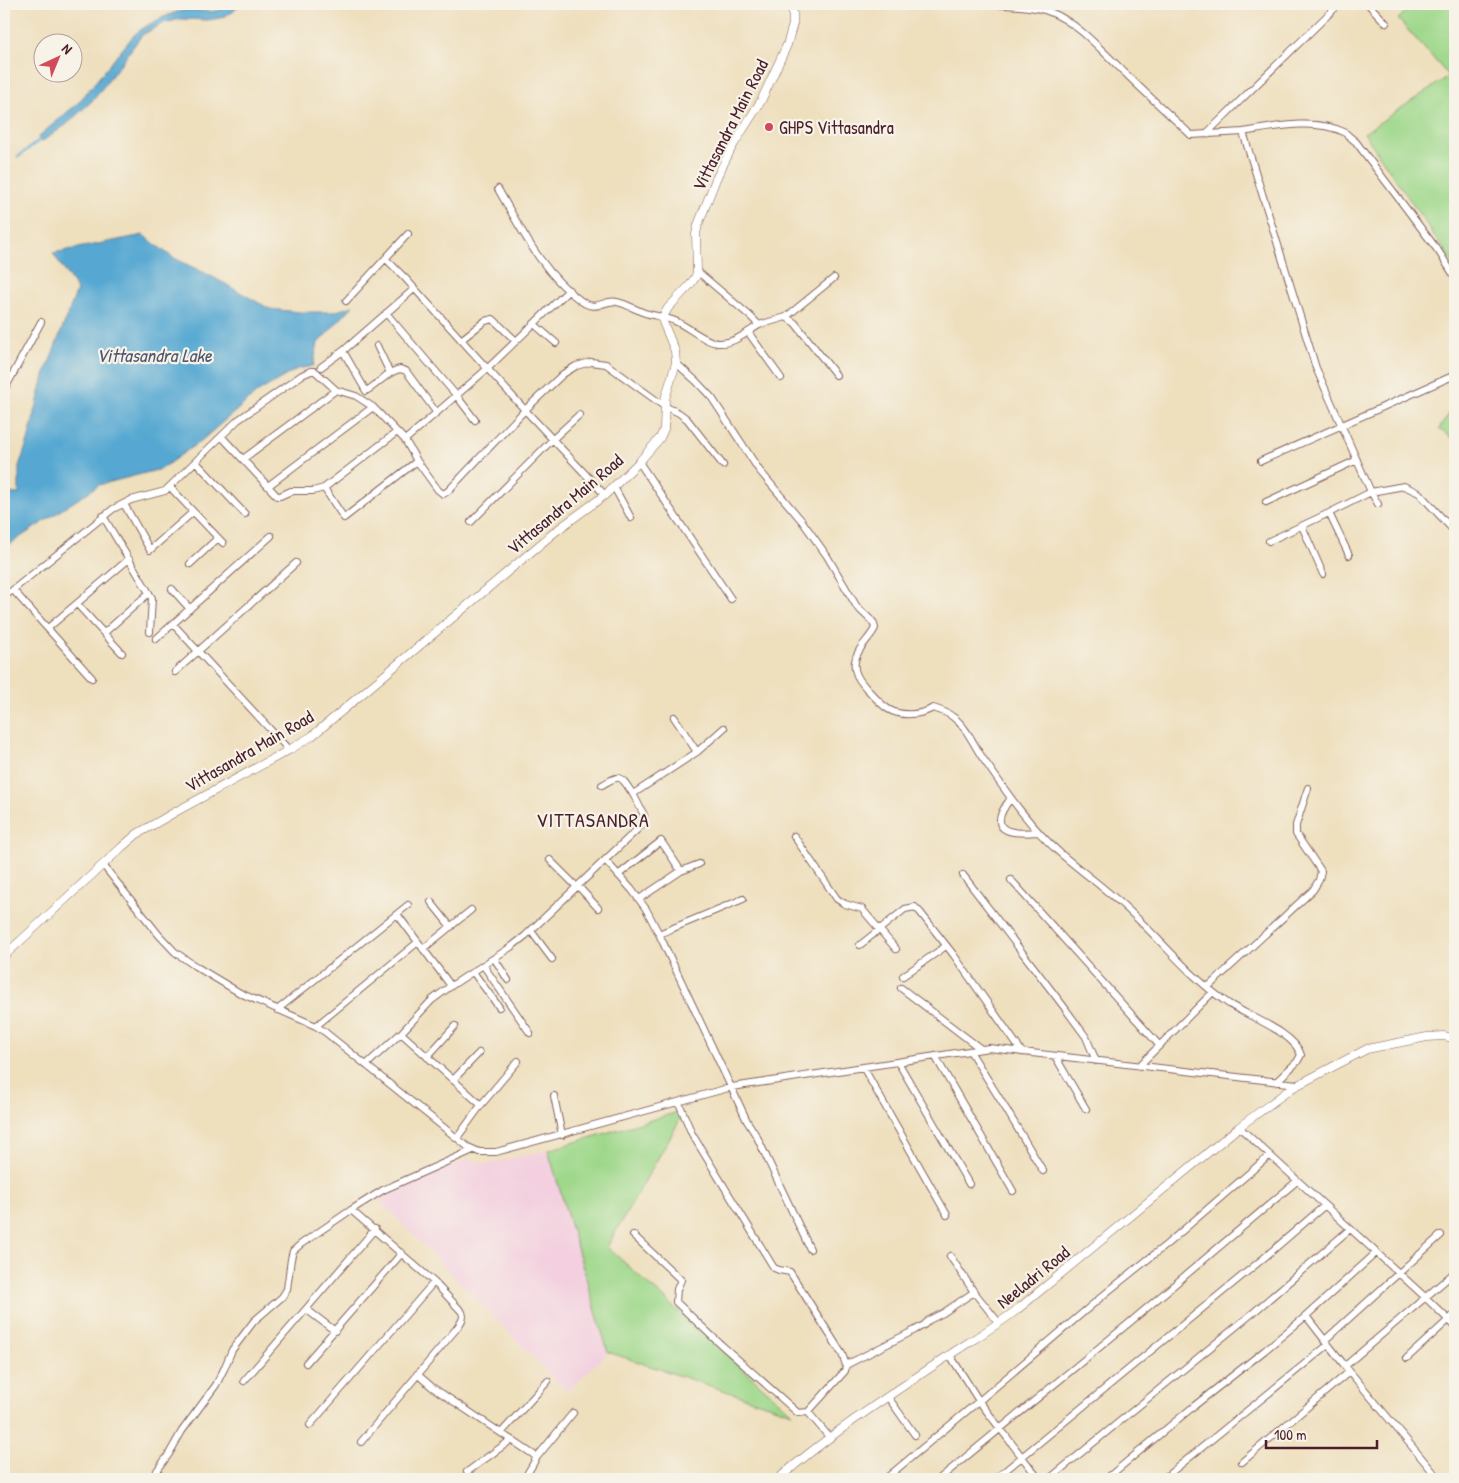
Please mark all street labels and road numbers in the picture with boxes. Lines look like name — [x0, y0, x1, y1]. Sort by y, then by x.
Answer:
street label: Vittasandra Main Road — [686, 55, 774, 195]
street label: Vittasandra Main Road — [502, 448, 628, 560]
street label: Vittasandra Main Road — [180, 704, 318, 798]
street label: Neeladri Road — [991, 1240, 1075, 1314]

